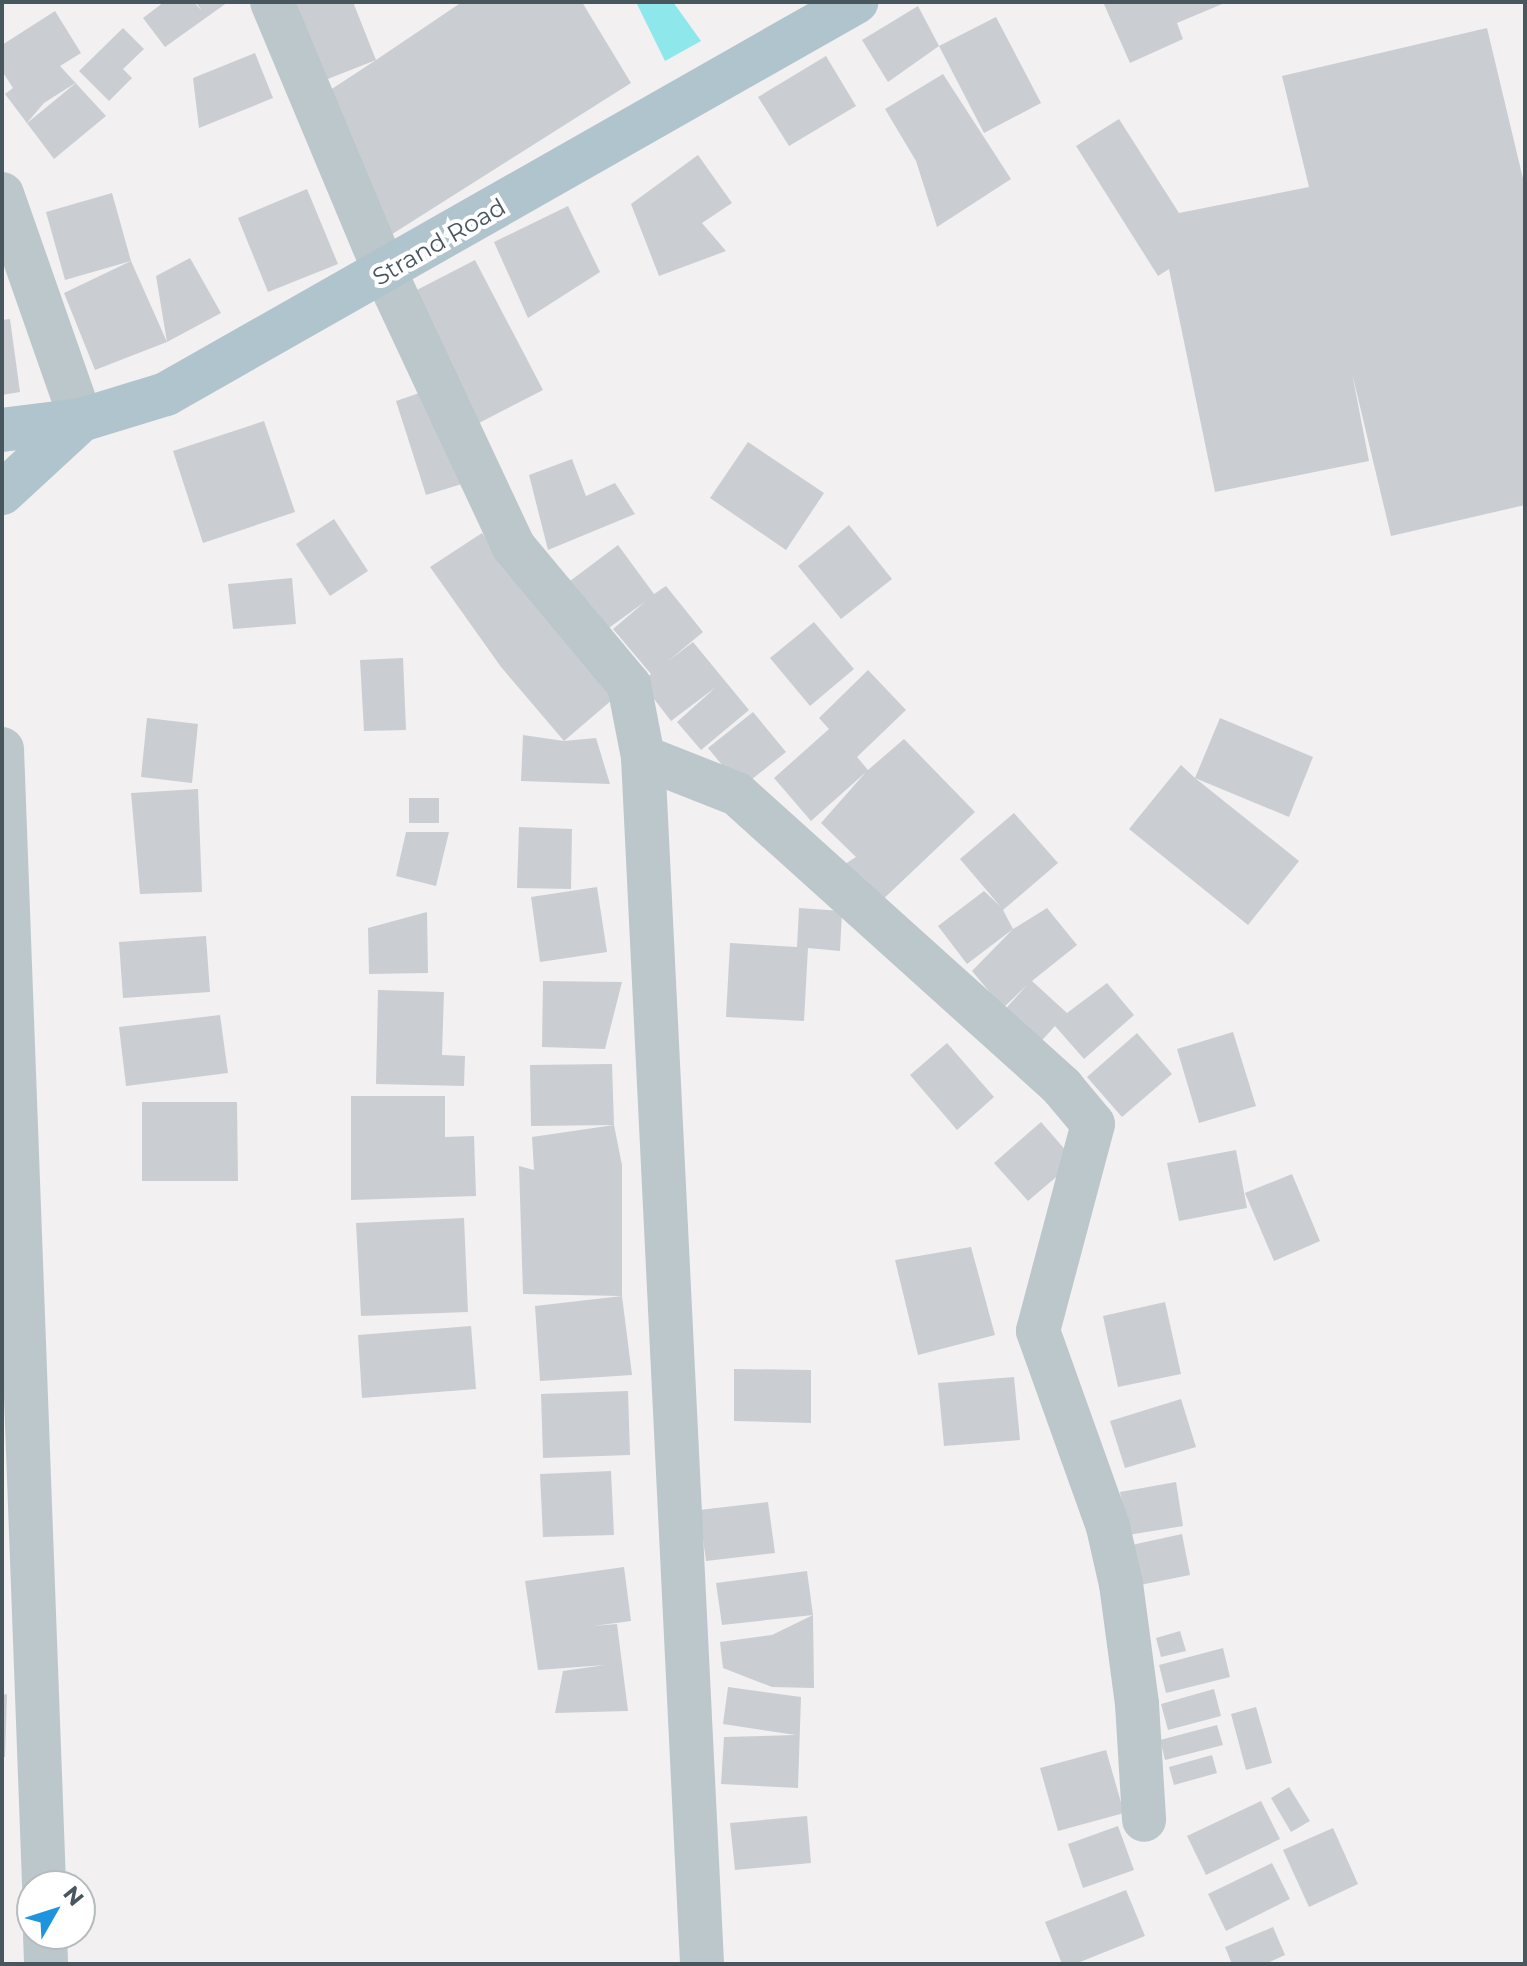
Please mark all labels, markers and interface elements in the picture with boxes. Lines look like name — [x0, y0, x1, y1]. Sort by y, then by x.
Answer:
street label: Strand Road — [367, 192, 511, 292]
north arrow — [16, 1870, 96, 1950]
text: N — [57, 1880, 90, 1911]

